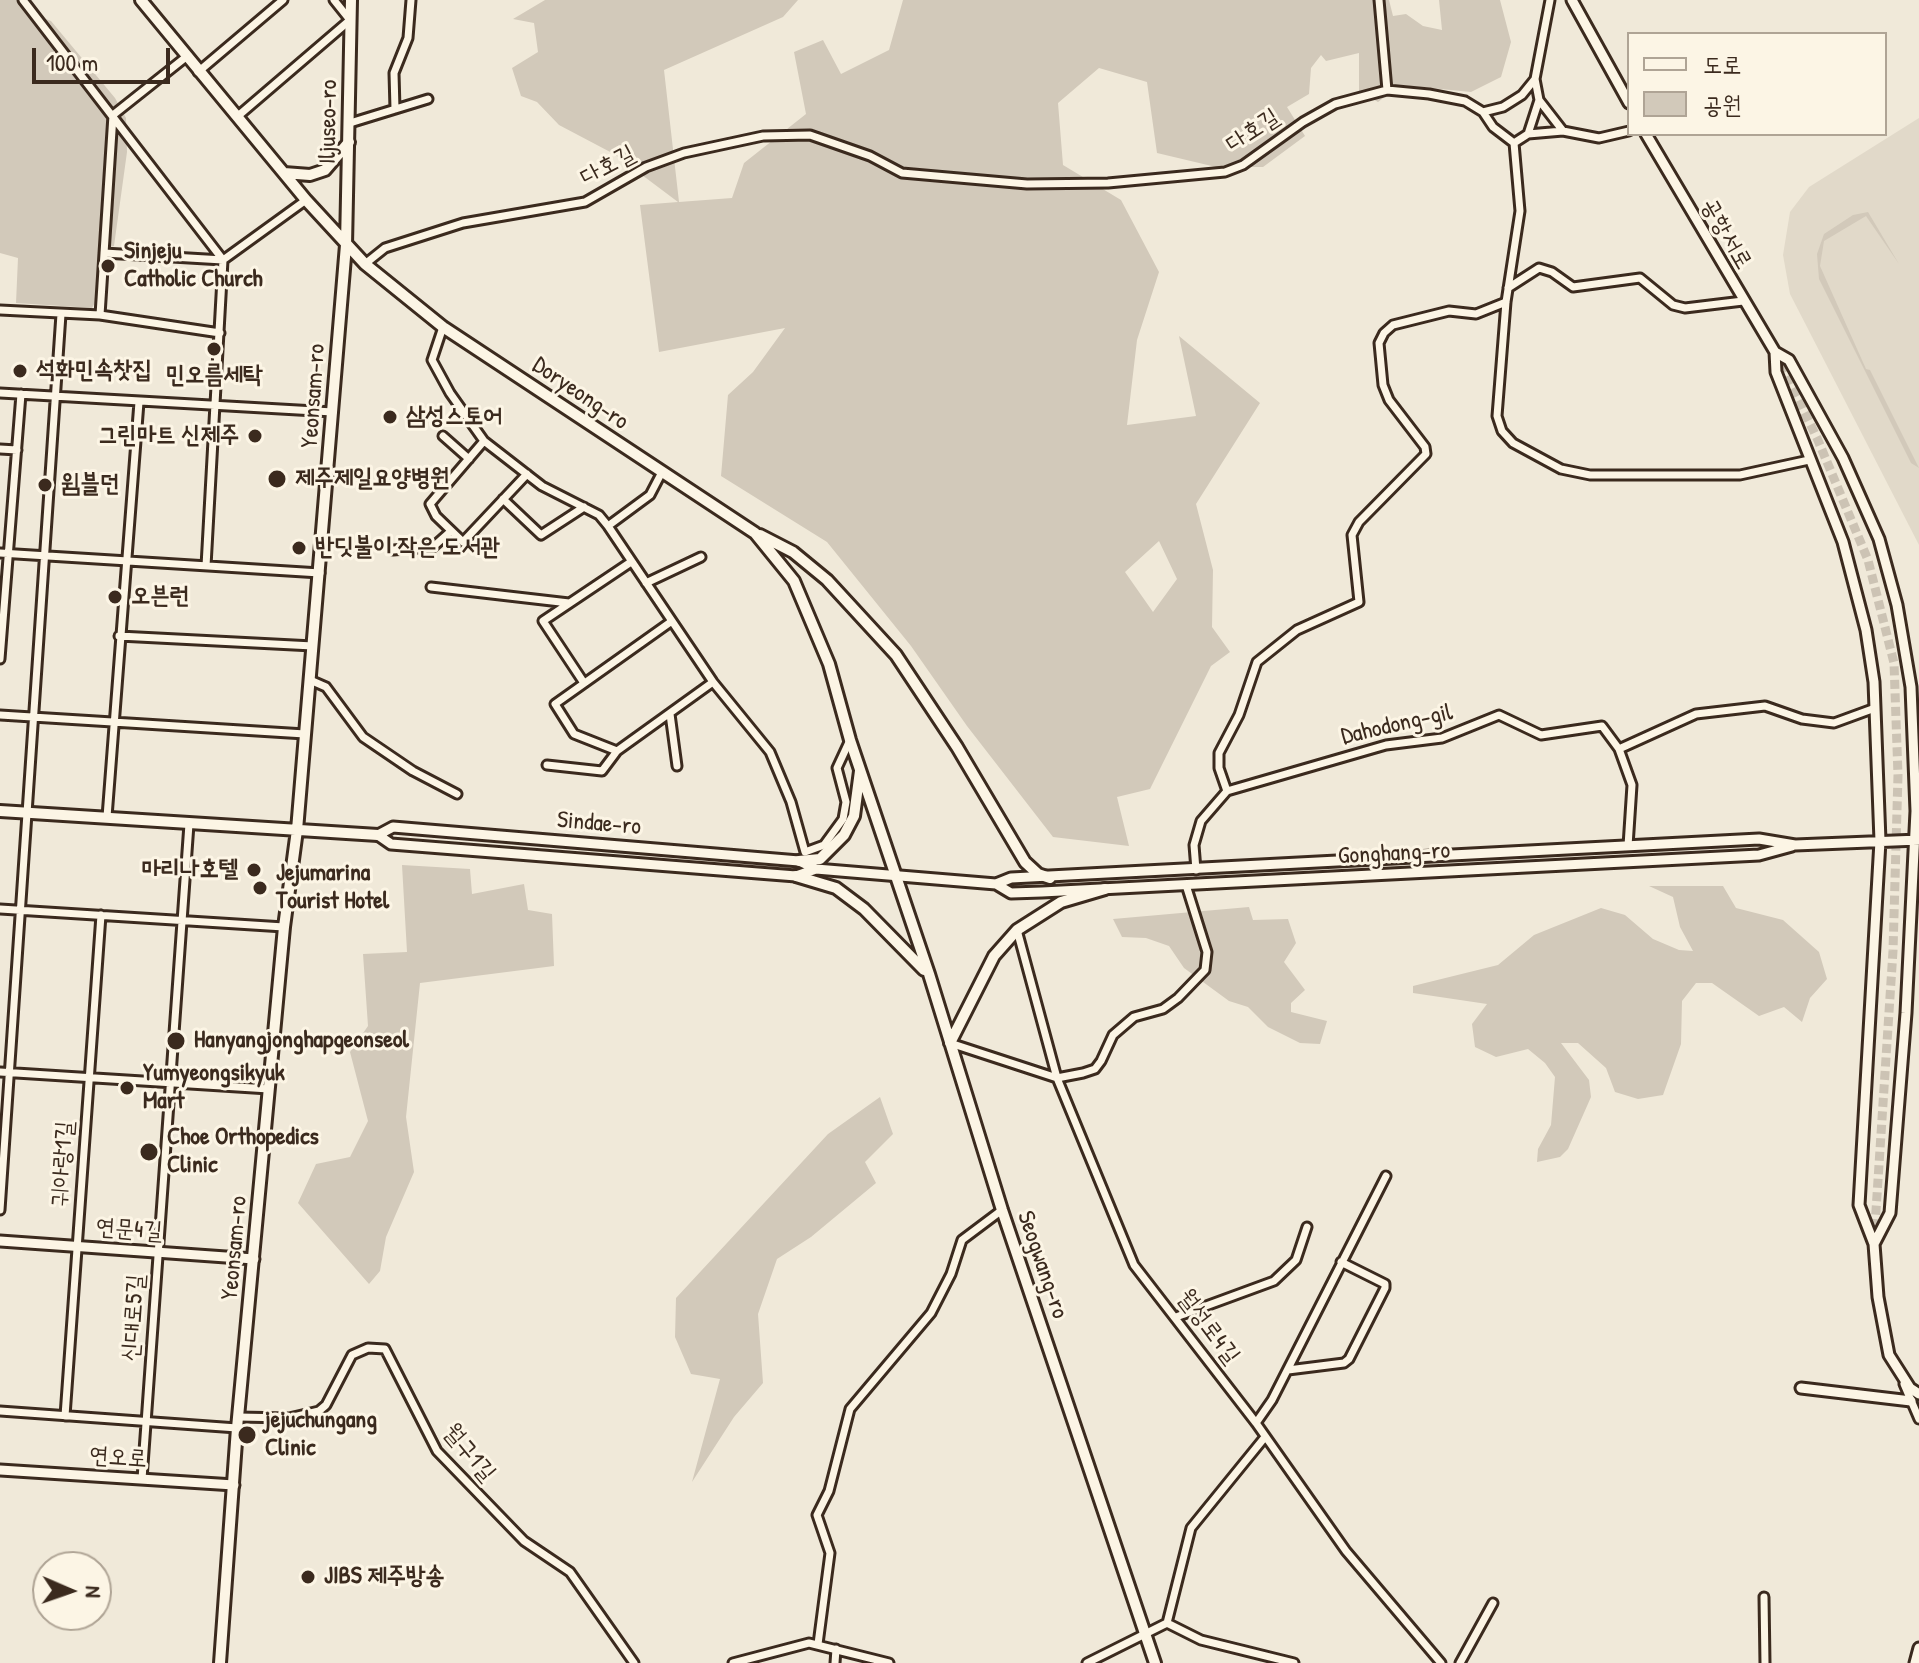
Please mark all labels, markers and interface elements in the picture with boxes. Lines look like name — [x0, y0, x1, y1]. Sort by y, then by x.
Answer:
scale bar — [36, 32, 174, 82]
legend — [1627, 32, 1887, 136]
text: 100 m — [46, 46, 98, 78]
text: 도로 — [1703, 48, 1742, 80]
street label: Iljuseo-ro — [314, 80, 344, 164]
text: 공원 — [1703, 88, 1742, 120]
street label: 다호길 — [1221, 103, 1285, 159]
street label: 다호길 — [576, 140, 640, 192]
street label: 공항서로 — [1694, 193, 1758, 275]
place label: Sinjeju Catholic Church — [124, 238, 263, 294]
marker: Sinjeju Catholic Church — [99, 257, 117, 275]
marker: 민오름세탁 — [205, 340, 223, 358]
street label: Yeonsam-ro — [296, 343, 332, 449]
street label: Doryeong-ro — [526, 351, 634, 437]
place label: 석화민속찻집 — [36, 357, 152, 385]
marker: 석화민속찻집 — [11, 362, 29, 380]
place label: 민오름세탁 — [166, 362, 262, 390]
place label: 삼성스토어 — [406, 403, 503, 431]
marker: 삼성스토어 — [381, 408, 399, 426]
place label: 그린마트 신제주 — [98, 422, 239, 450]
marker: 그린마트 신제주 — [246, 427, 264, 445]
place label: 제주제일요양병원 — [295, 465, 450, 493]
marker: 제주제일요양병원 — [266, 468, 288, 490]
place label: 윔블던 — [61, 471, 119, 499]
marker: 윔블던 — [36, 476, 54, 494]
place label: 반딧불이 작은 도서관 — [315, 534, 500, 562]
marker: 반딧불이 작은 도서관 — [290, 539, 308, 557]
place label: 오븐런 — [131, 583, 189, 611]
marker: 오븐런 — [106, 588, 124, 606]
street label: Dahodong-gil — [1339, 698, 1455, 752]
street label: Sindae-ro — [556, 806, 642, 842]
street label: Gonghang-ro — [1337, 837, 1451, 871]
place label: 마리나호텔 — [141, 856, 238, 884]
place label: Jejumarina Tourist Hotel — [276, 860, 389, 916]
marker: 마리나호텔 — [245, 861, 263, 879]
marker: Jejumarina Tourist Hotel — [251, 879, 269, 897]
place label: Hanyangjonghapgeonseol — [194, 1027, 409, 1055]
marker: Hanyangjonghapgeonseol — [165, 1030, 187, 1052]
place label: Yumyeongsikyuk Mart — [143, 1060, 285, 1116]
marker: Yumyeongsikyuk Mart — [118, 1079, 136, 1097]
street label: 귀아랑1길 — [46, 1120, 80, 1208]
place label: Choe Orthopedics Clinic — [167, 1124, 319, 1180]
marker: Choe Orthopedics Clinic — [138, 1141, 160, 1163]
street label: Yeonsam-ro — [216, 1195, 254, 1301]
street label: Seogwang-ro — [1010, 1208, 1074, 1322]
street label: 연문4길 — [95, 1213, 163, 1247]
street label: 신대로5길 — [117, 1273, 151, 1363]
street label: 월성로4길 — [1171, 1284, 1245, 1370]
place label: jejuchungang Clinic — [265, 1407, 377, 1463]
street label: 월구1길 — [437, 1418, 501, 1488]
marker: jejuchungang Clinic — [236, 1424, 258, 1446]
street label: 연오로 — [88, 1442, 148, 1474]
north arrow — [32, 1551, 112, 1631]
place label: JIBS 제주방송 — [324, 1563, 444, 1591]
marker: JIBS 제주방송 — [299, 1568, 317, 1586]
text: N — [79, 1585, 109, 1598]

